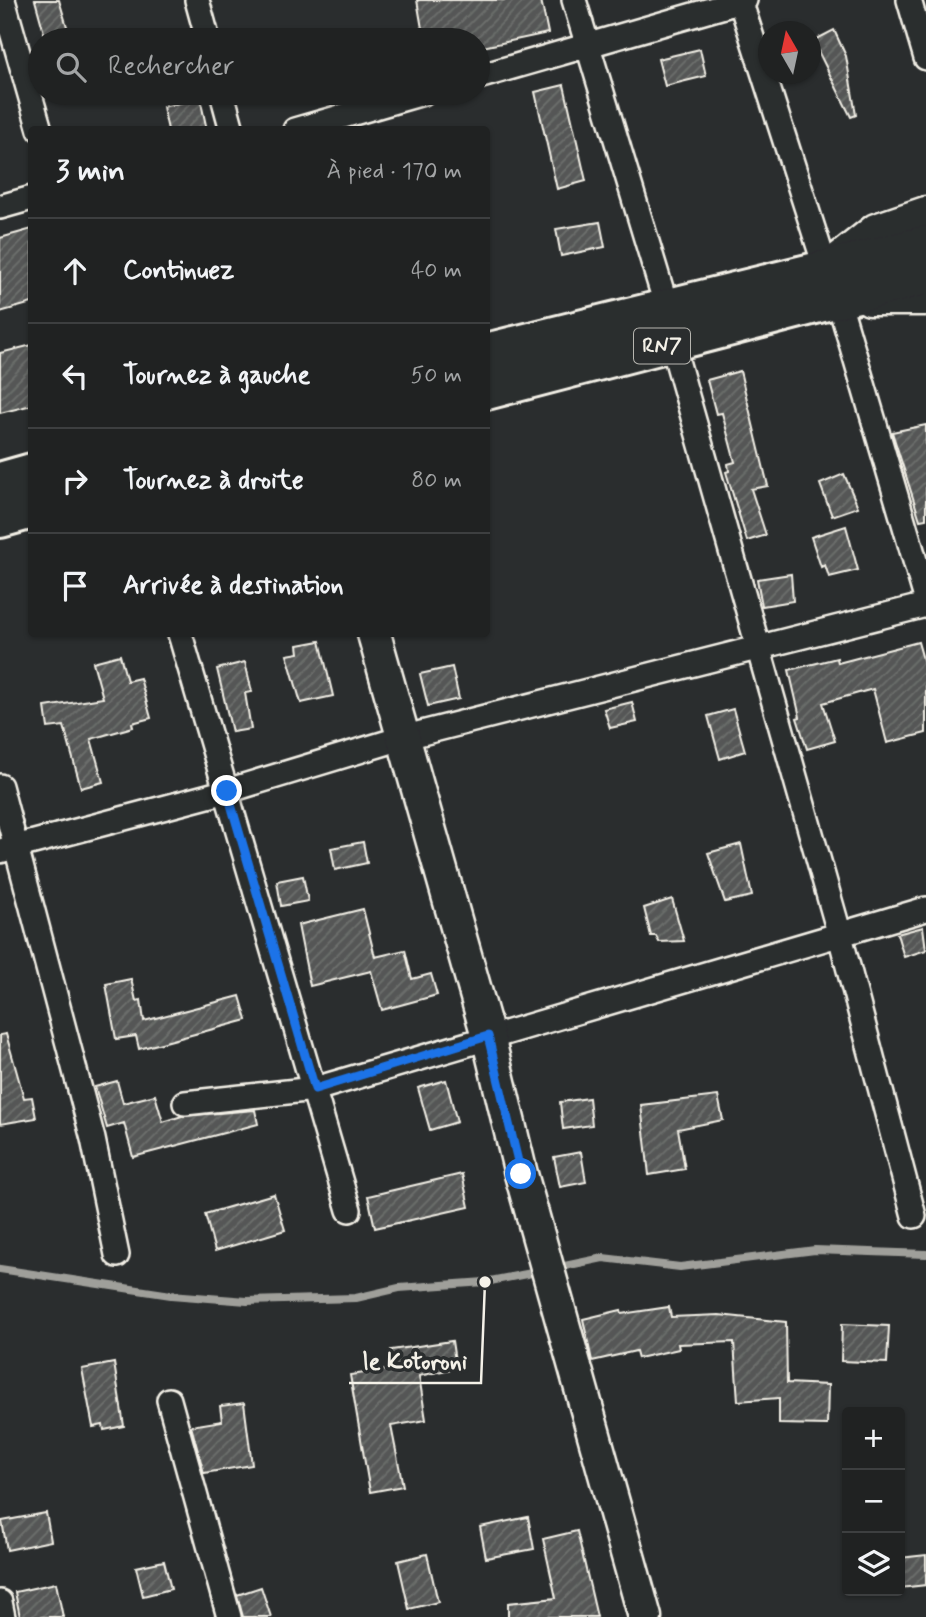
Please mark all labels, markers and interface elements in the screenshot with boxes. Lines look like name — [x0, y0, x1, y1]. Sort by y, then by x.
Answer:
north arrow — [758, 21, 821, 84]
search box — [28, 28, 490, 105]
icon: search — [52, 48, 90, 86]
text: Rechercher — [108, 50, 234, 84]
text: 3 min — [56, 152, 125, 191]
text: À pied · 170 m — [326, 157, 462, 187]
icon: ahead — [56, 252, 94, 290]
text: Continuez — [123, 254, 234, 288]
text: 40 m — [411, 256, 462, 286]
road number: RN7 — [634, 328, 690, 364]
icon: left — [56, 357, 94, 395]
text: Tournez à gauche — [123, 359, 310, 393]
text: 50 m — [411, 361, 462, 391]
icon: right — [56, 462, 94, 500]
text: Tournez à droite — [123, 464, 304, 498]
text: 80 m — [411, 466, 462, 496]
icon: arrive — [56, 567, 94, 605]
text: Arrivée à destination — [123, 569, 344, 603]
route end — [211, 775, 242, 806]
route start — [505, 1158, 536, 1189]
callout: le Kotoroni — [349, 1338, 481, 1383]
text: le Kotoroni — [363, 1347, 468, 1378]
map controls — [842, 1407, 905, 1596]
button: + — [842, 1407, 905, 1470]
button: − — [842, 1470, 905, 1533]
button: layers — [842, 1533, 905, 1596]

